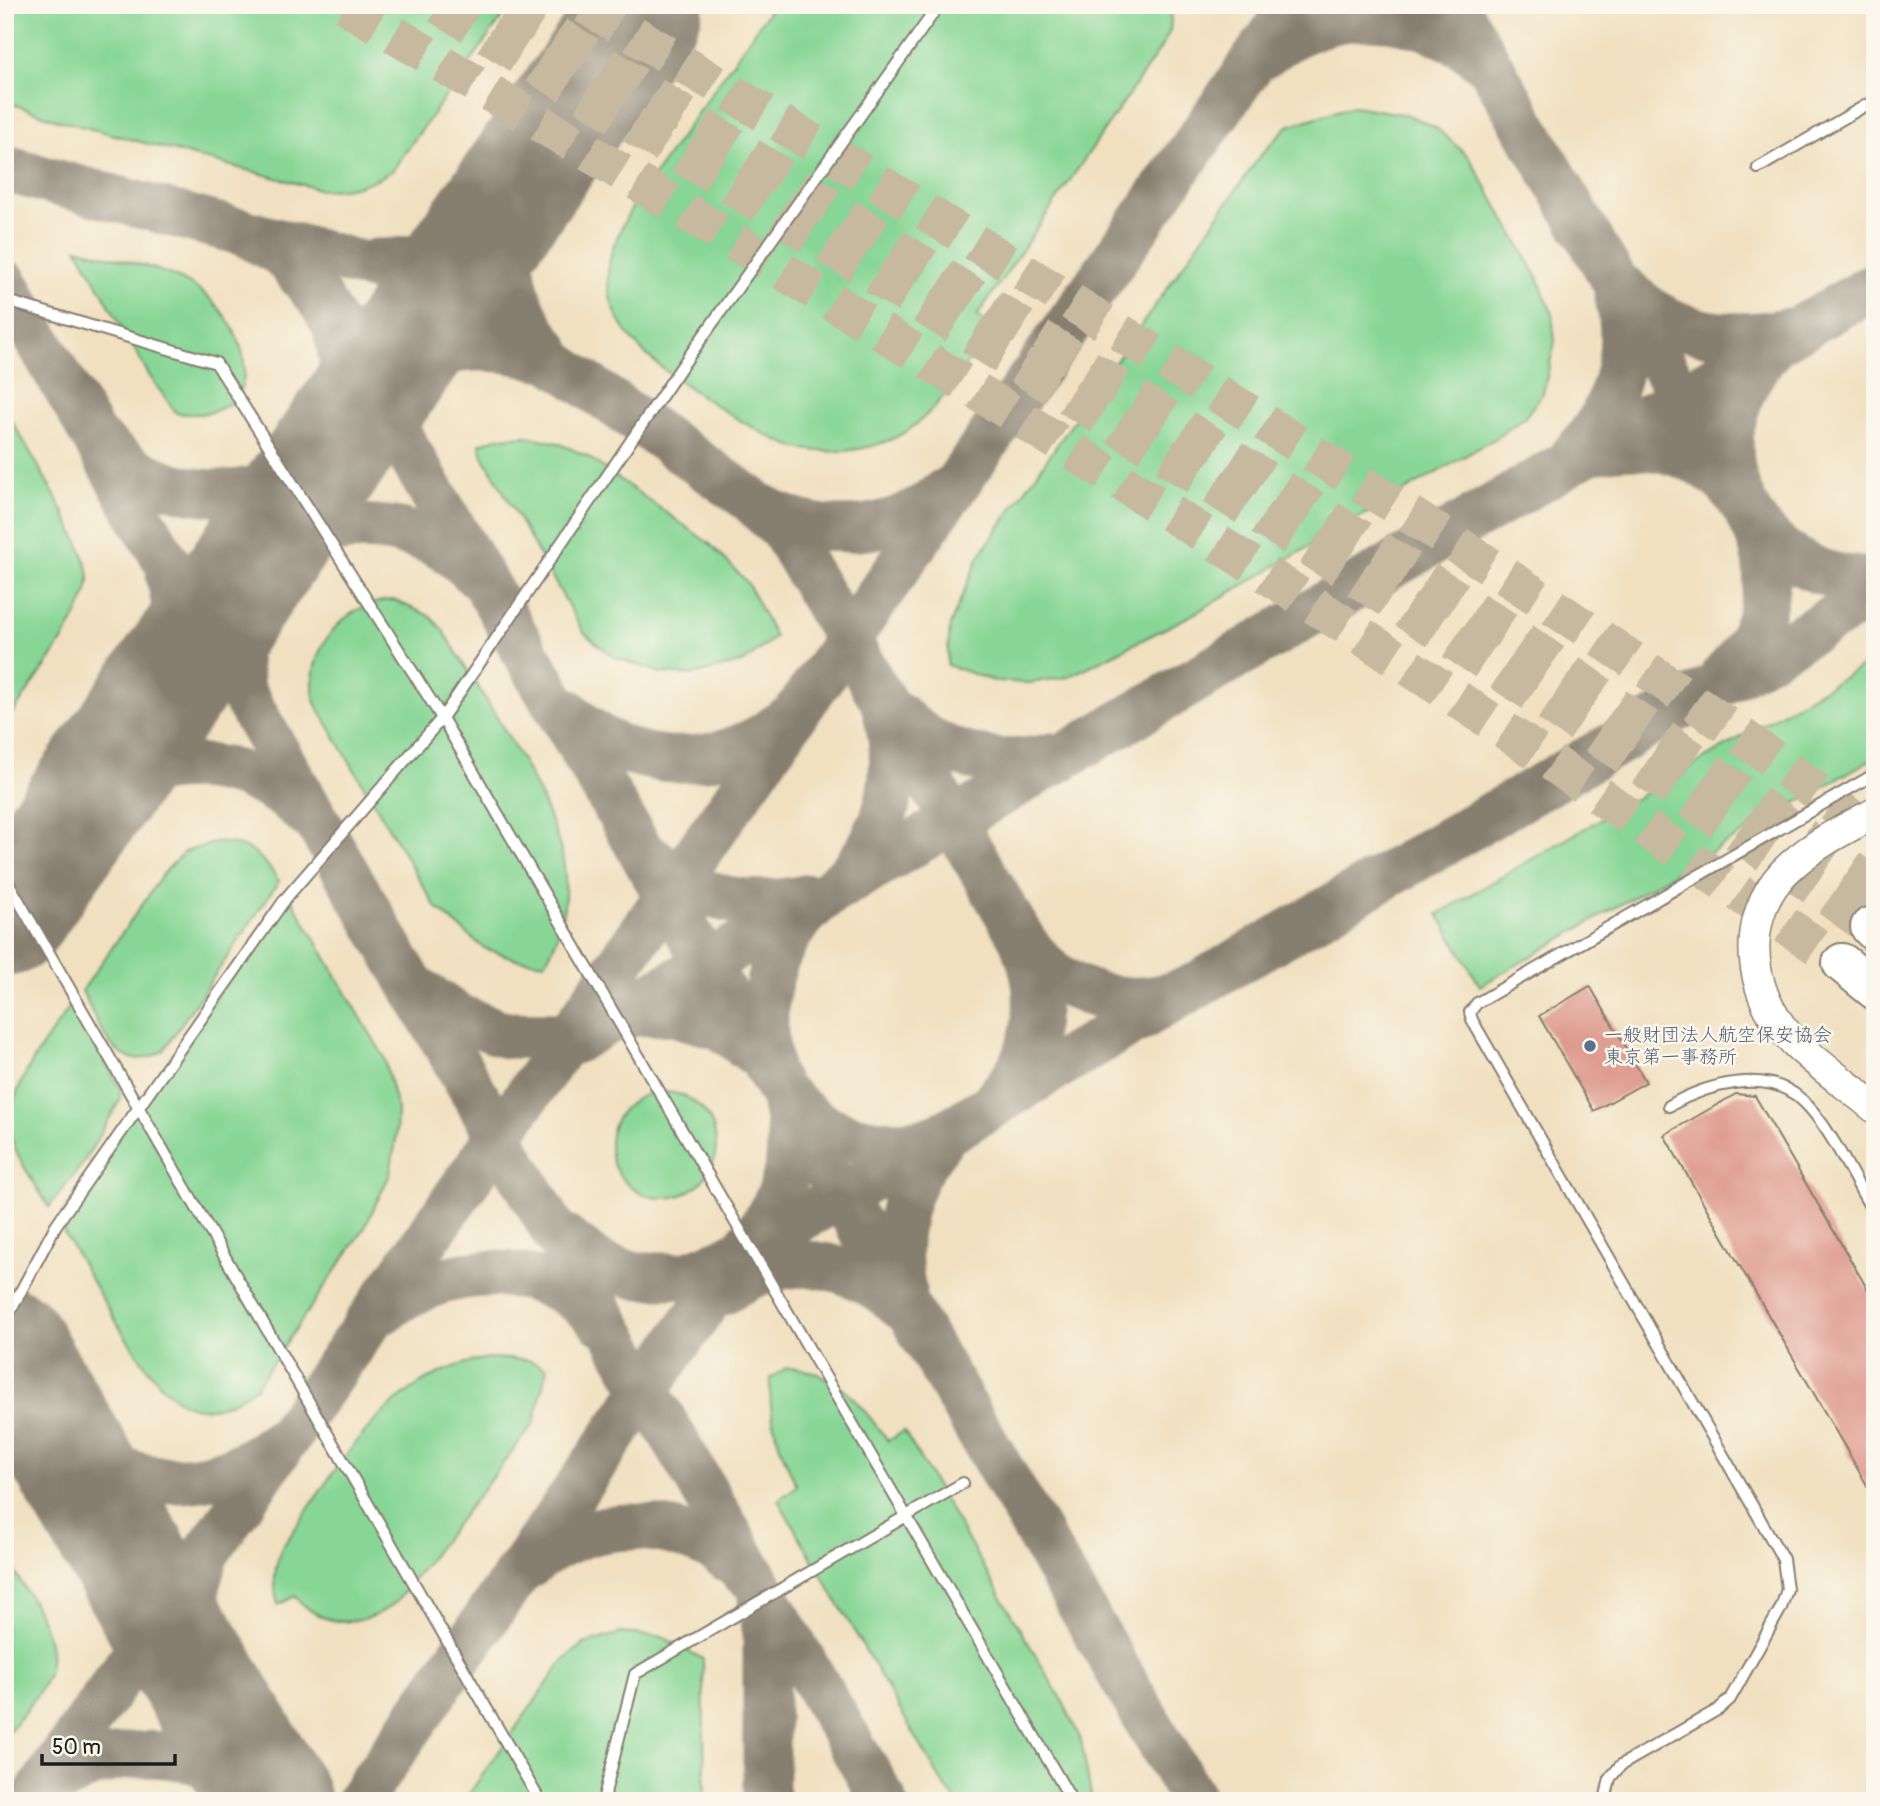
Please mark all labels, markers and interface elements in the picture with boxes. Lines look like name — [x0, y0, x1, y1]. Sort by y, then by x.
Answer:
place label: 一般財団法人航空保安協会 東京第一事務所 — [1604, 1023, 1832, 1069]
marker: 一般財団法人航空保安協会 東京第一事務所 — [1582, 1038, 1598, 1054]
scale bar — [42, 1722, 175, 1766]
text: 50 m — [52, 1734, 101, 1761]

